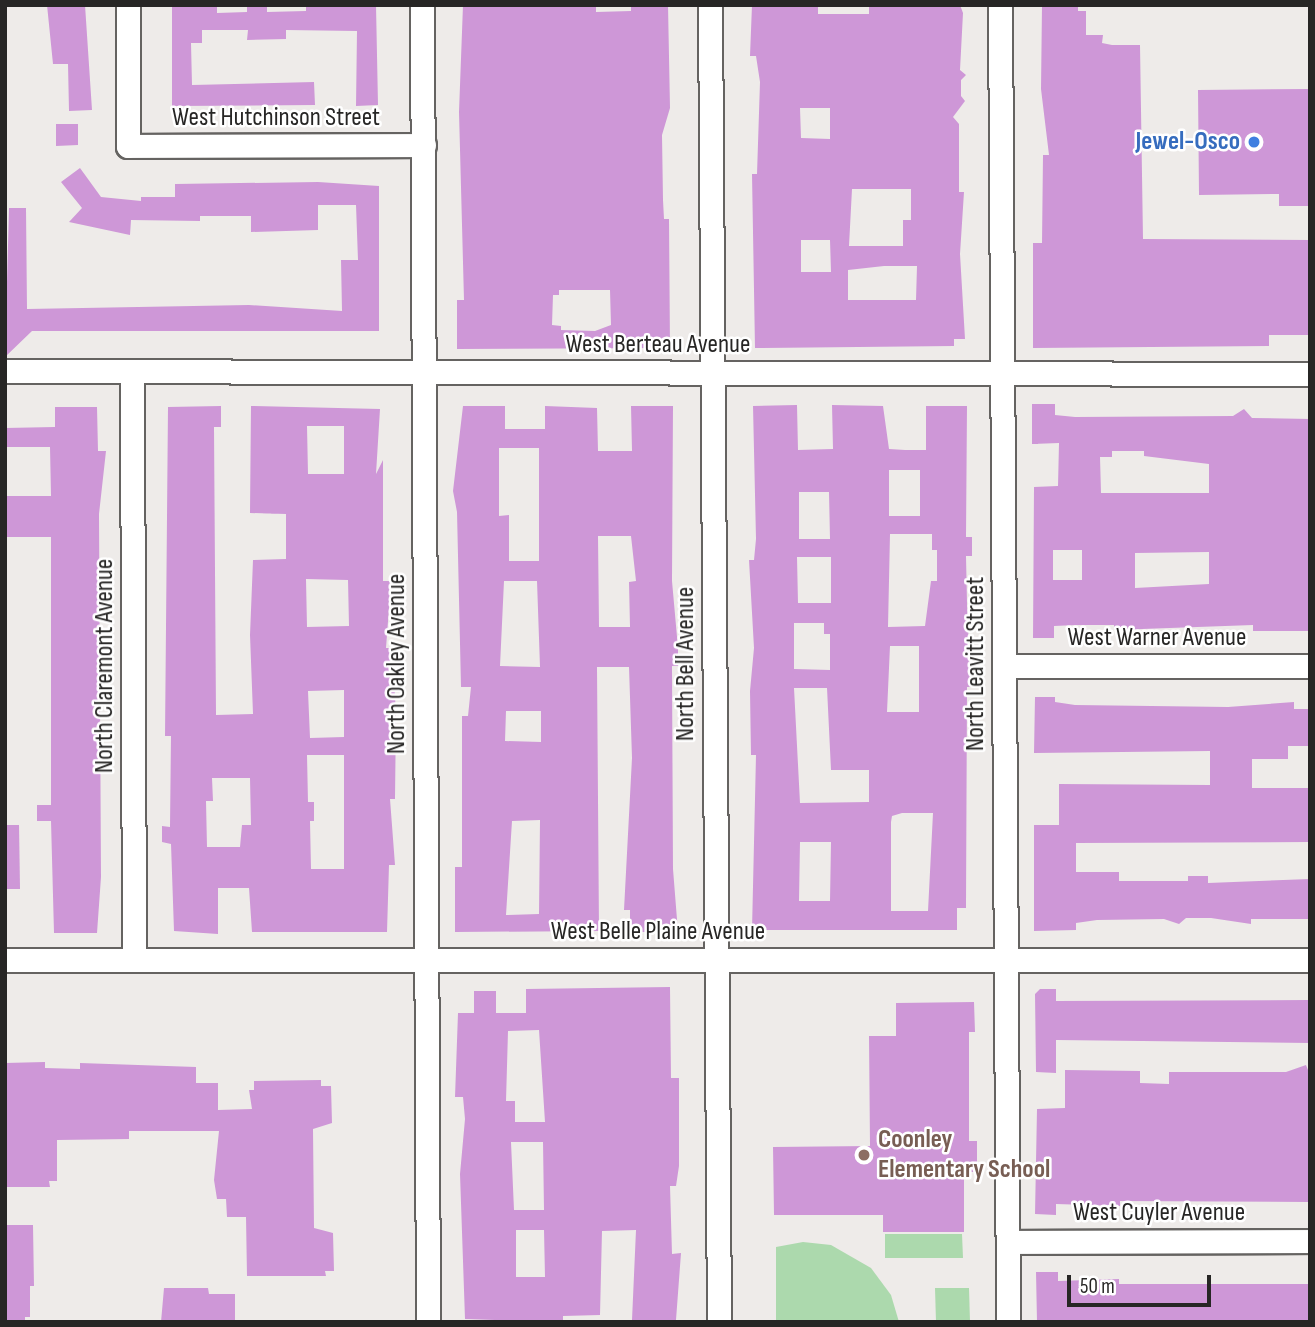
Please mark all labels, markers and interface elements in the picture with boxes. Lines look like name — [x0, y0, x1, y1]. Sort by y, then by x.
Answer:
street label: West Hutchinson Street — [172, 102, 380, 134]
place label: Jewel-Osco — [1135, 126, 1240, 158]
marker: Jewel-Osco — [1246, 134, 1262, 150]
street label: West Berteau Avenue — [566, 329, 750, 361]
street label: North Claremont Avenue — [89, 559, 121, 773]
street label: North Oakley Avenue — [381, 574, 413, 754]
street label: North Leavitt Street — [960, 577, 992, 751]
street label: North Bell Avenue — [670, 587, 702, 741]
street label: West Warner Avenue — [1068, 622, 1246, 654]
street label: West Belle Plaine Avenue — [551, 916, 765, 948]
place label: Coonley Elementary School — [878, 1124, 1050, 1186]
marker: Coonley Elementary School — [856, 1147, 872, 1163]
street label: West Cuyler Avenue — [1073, 1197, 1245, 1229]
scale bar — [1070, 1260, 1214, 1304]
text: 50 m — [1080, 1274, 1115, 1299]

